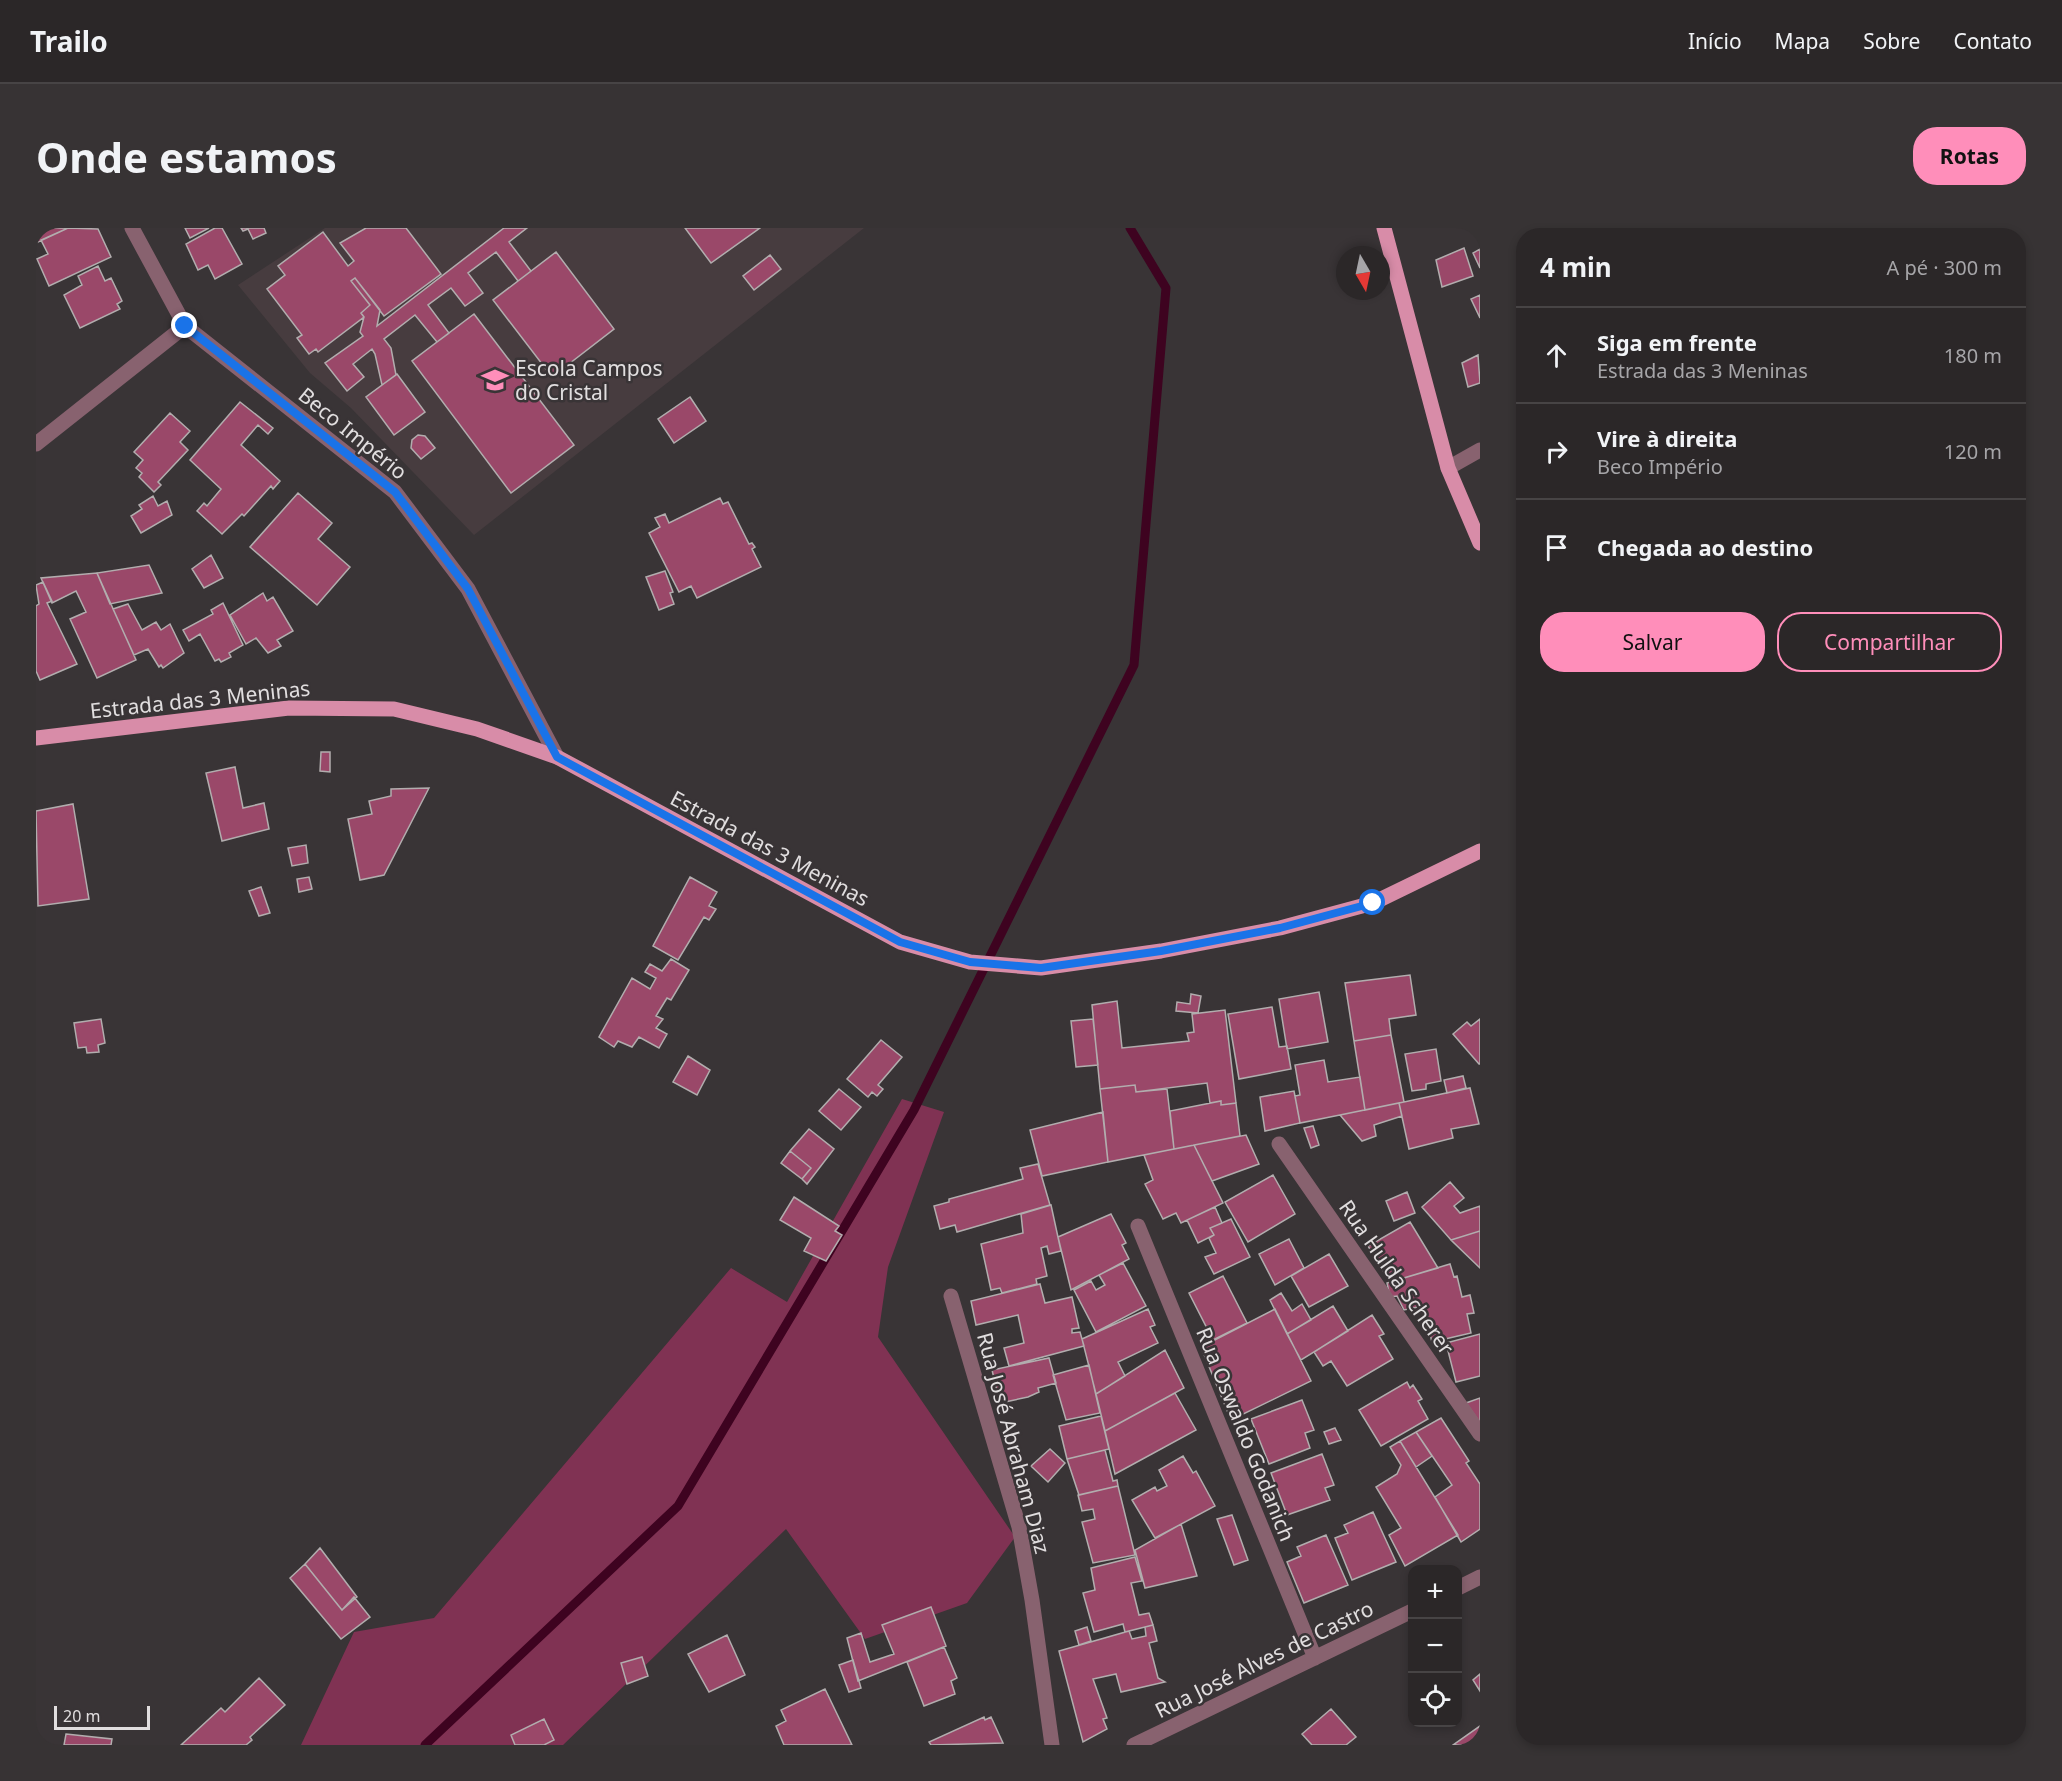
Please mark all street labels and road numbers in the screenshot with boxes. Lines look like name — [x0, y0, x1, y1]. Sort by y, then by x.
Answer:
street label: Beco Império — [293, 381, 413, 485]
street label: Estrada das 3 Meninas — [88, 674, 312, 724]
street label: Estrada das 3 Meninas — [666, 784, 874, 912]
street label: Rua Hulda Scherer — [1333, 1194, 1461, 1360]
street label: Rua Oswaldo Godanich — [1190, 1323, 1302, 1545]
street label: Rua José Abraham Diaz — [971, 1329, 1057, 1557]
street label: Rua José Alves de Castro — [1150, 1594, 1378, 1724]

